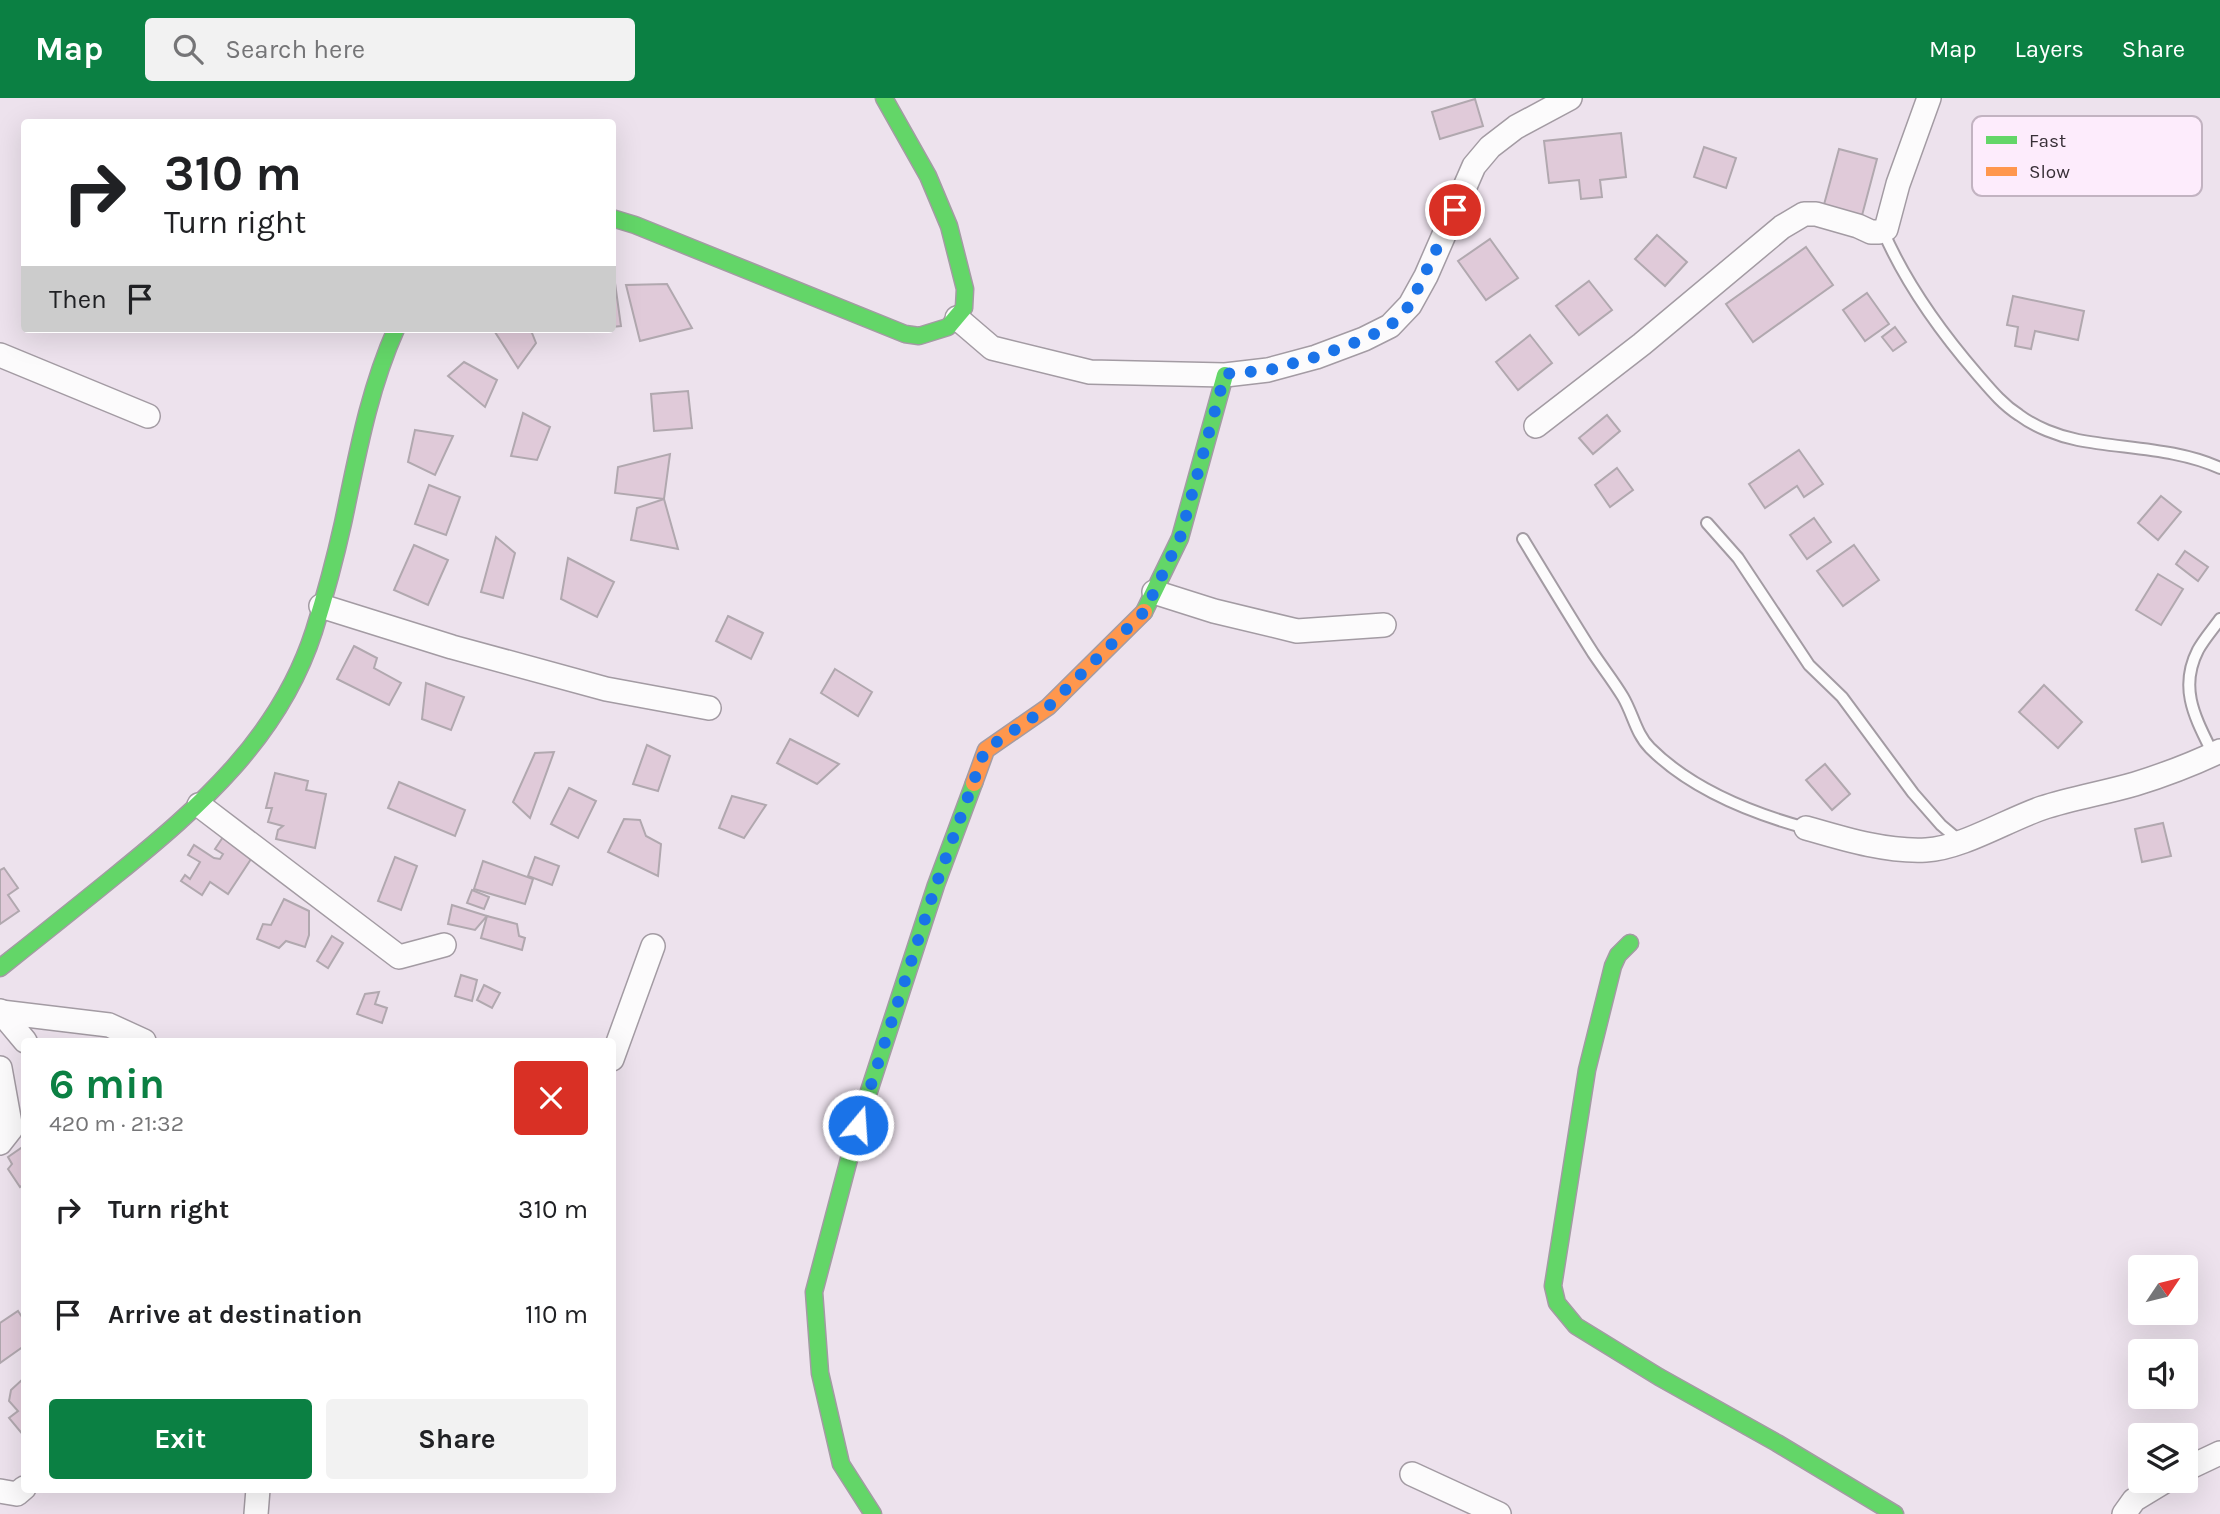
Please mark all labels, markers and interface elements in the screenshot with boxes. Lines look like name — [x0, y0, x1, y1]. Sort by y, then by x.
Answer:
search box — [145, 18, 635, 81]
text: Map — [35, 30, 103, 68]
icon: search — [169, 30, 207, 68]
text: Search here — [225, 34, 365, 65]
text: Map — [1929, 35, 1977, 63]
text: Layers — [2015, 35, 2084, 63]
text: Share — [2122, 35, 2185, 63]
legend — [1972, 116, 2202, 196]
text: Fast — [2029, 130, 2066, 152]
text: 310 m — [164, 145, 302, 202]
icon: right — [49, 147, 140, 238]
text: Slow — [2029, 161, 2070, 183]
pin — [1425, 180, 1485, 240]
icon: arrive — [1436, 191, 1474, 229]
text: Turn right — [164, 204, 306, 241]
icon: arrive — [121, 280, 159, 318]
text: Then — [49, 284, 107, 315]
text: 6 min — [49, 1059, 165, 1109]
button: close — [514, 1061, 588, 1135]
position arrow — [821, 1088, 895, 1162]
text: 420 m · 21:32 — [49, 1110, 184, 1137]
icon: right — [49, 1191, 87, 1229]
text: Turn right — [108, 1194, 229, 1225]
text: 310 m — [518, 1194, 588, 1225]
north arrow — [2128, 1255, 2198, 1325]
map controls — [2128, 1255, 2198, 1493]
icon: arrive — [49, 1296, 87, 1334]
text: Arrive at destination — [108, 1299, 362, 1330]
text: 110 m — [525, 1299, 588, 1330]
button: sound — [2128, 1339, 2198, 1409]
button: Exit — [49, 1399, 312, 1479]
button: Share — [326, 1399, 588, 1479]
button: layers — [2128, 1423, 2198, 1493]

